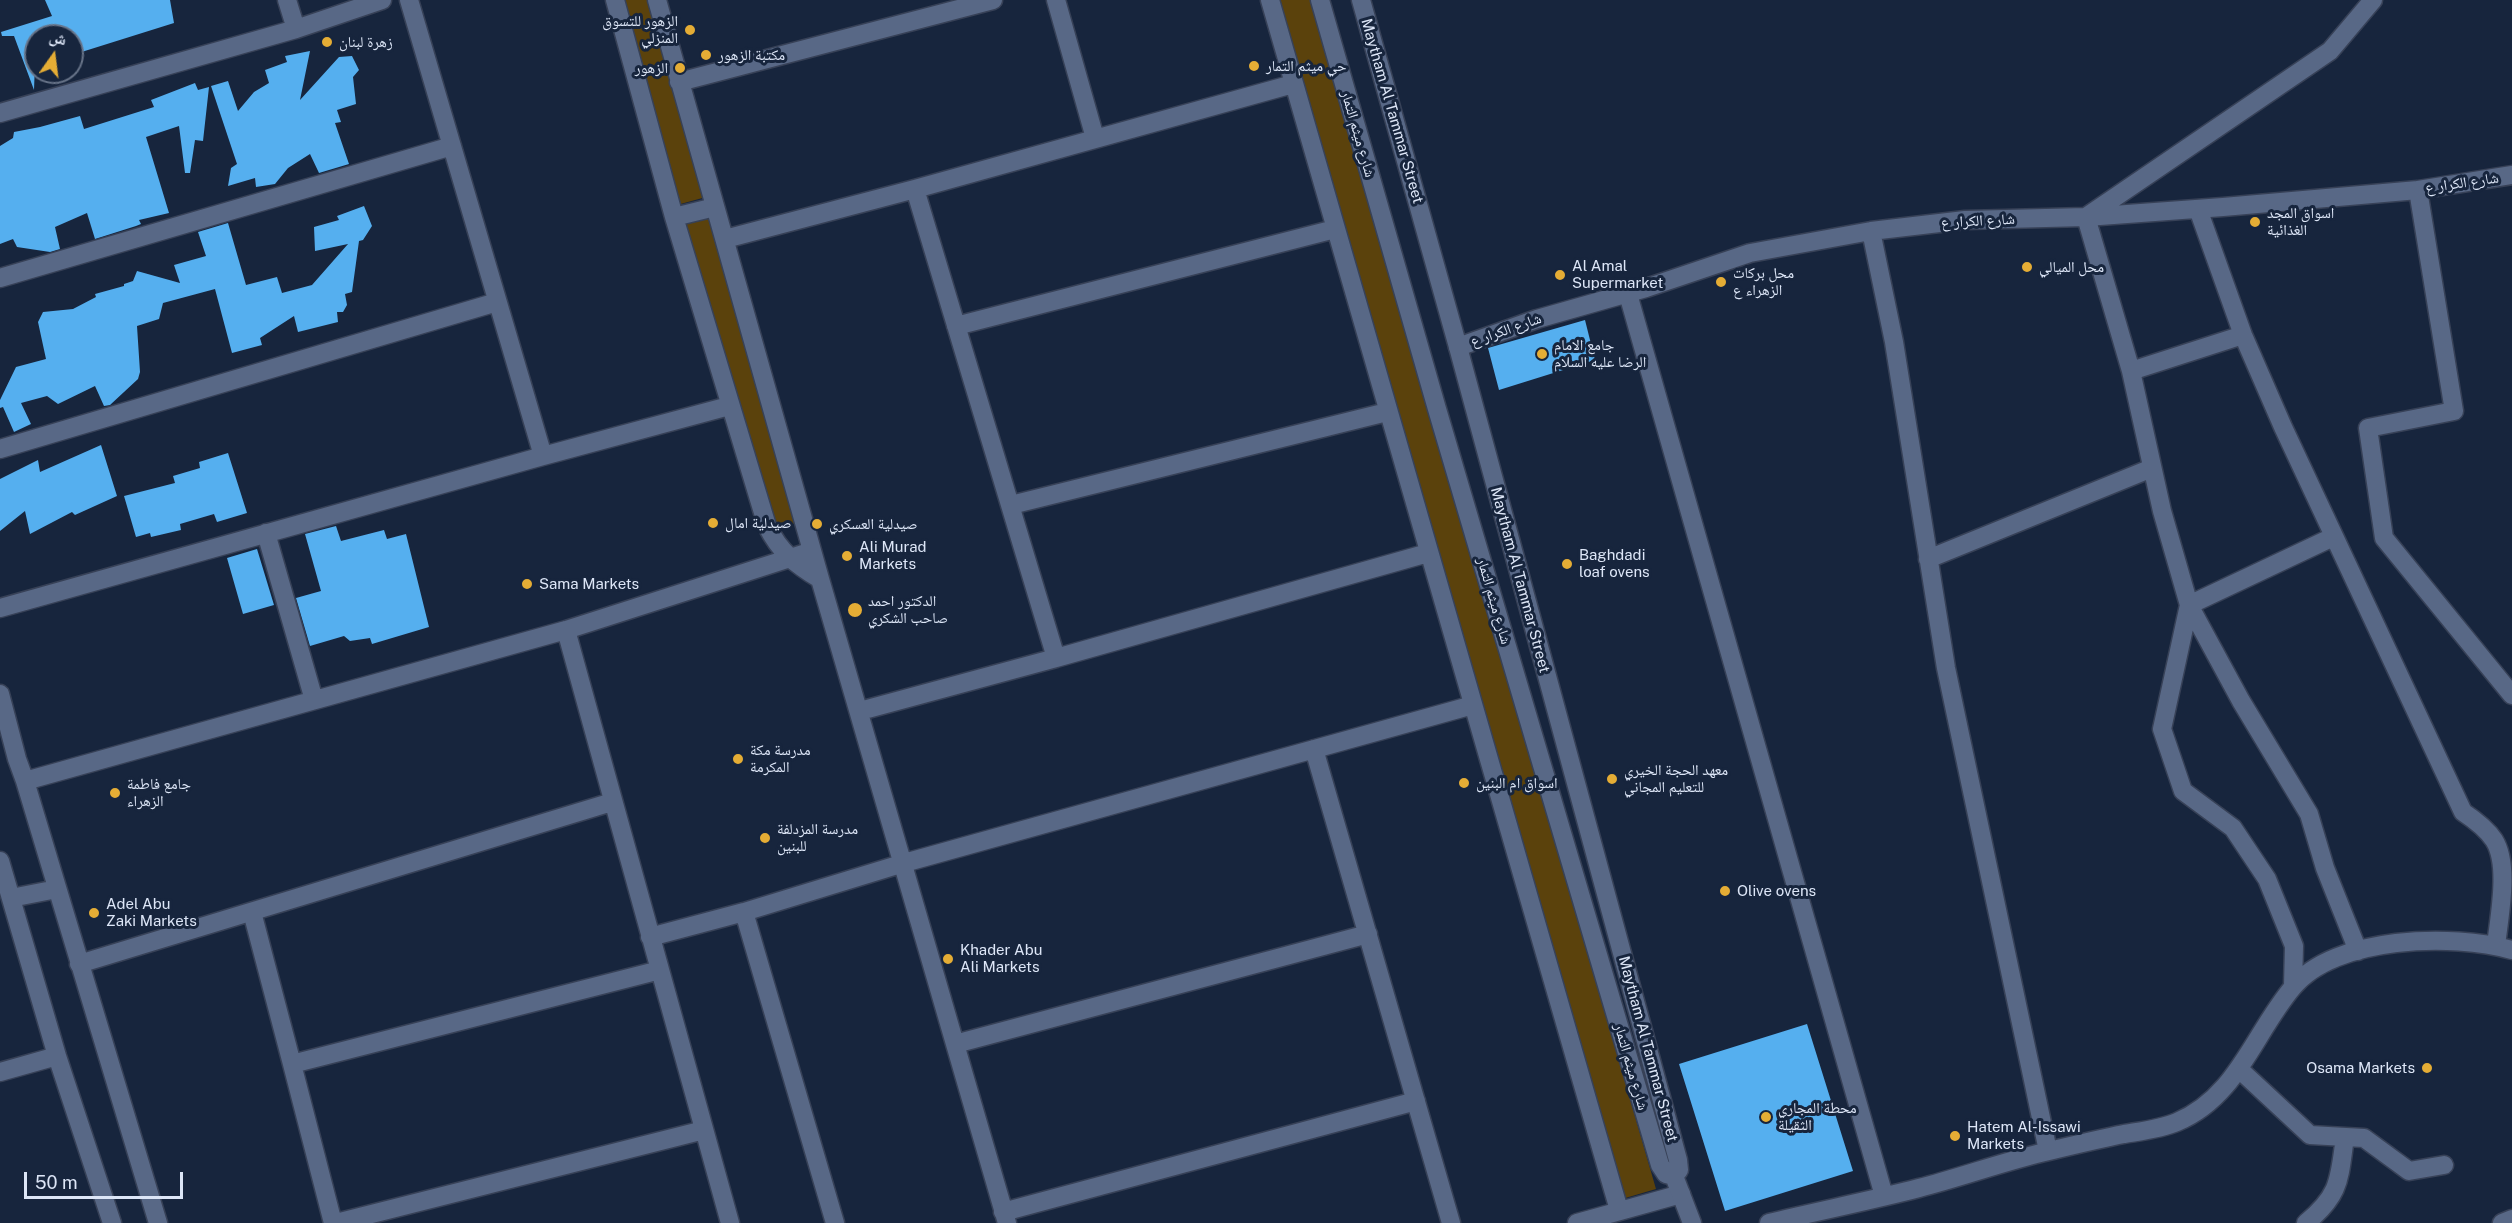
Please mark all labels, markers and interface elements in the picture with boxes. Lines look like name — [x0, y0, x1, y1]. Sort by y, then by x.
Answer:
place label: الزهور للتسوق المنزلي — [602, 12, 678, 47]
street label: Maytham Al Tammar Street — [1357, 17, 1427, 205]
marker: الزهور للتسوق المنزلي — [683, 23, 697, 37]
north arrow — [24, 24, 84, 84]
text: ش — [47, 27, 69, 49]
place label: زهرة لبنان — [339, 33, 393, 51]
marker: زهرة لبنان — [320, 35, 334, 49]
place label: مكتبة الزهور — [718, 46, 785, 64]
marker: مكتبة الزهور — [699, 48, 713, 62]
place label: حي ميثم التمار — [1266, 57, 1347, 75]
place label: الزهور — [635, 59, 668, 77]
marker: حي ميثم التمار — [1247, 59, 1261, 73]
marker: الزهور — [673, 61, 687, 75]
street label: شارع ميثم التمار — [1337, 89, 1379, 179]
street label: شارع الكرار ع — [2424, 169, 2500, 197]
place label: اسواق المجد الغذائية — [2267, 204, 2334, 239]
street label: شارع الكرار ع — [1941, 210, 2015, 232]
marker: اسواق المجد الغذائية — [2248, 215, 2262, 229]
place label: Al Amal Supermarket — [1572, 257, 1663, 292]
place label: محل الميالي — [2039, 258, 2104, 276]
marker: محل الميالي — [2020, 260, 2034, 274]
place label: محل بركات الزهراء ع — [1733, 264, 1794, 299]
marker: Al Amal Supermarket — [1553, 268, 1567, 282]
marker: محل بركات الزهراء ع — [1714, 275, 1728, 289]
street label: شارع الكرار ع — [1468, 309, 1544, 351]
place label: جامع الامام الرضا عليه السلام — [1554, 336, 1646, 371]
marker: جامع الامام الرضا عليه السلام — [1535, 347, 1549, 361]
street label: Maytham Al Tammar Street — [1487, 485, 1553, 675]
place label: صيدلية امال — [725, 514, 791, 532]
place label: صيدلية العسكري — [829, 515, 917, 533]
marker: صيدلية امال — [706, 516, 720, 530]
marker: صيدلية العسكري — [810, 517, 824, 531]
place label: Ali Murad Markets — [859, 538, 926, 573]
place label: Baghdadi loaf ovens — [1579, 546, 1650, 581]
marker: Ali Murad Markets — [840, 549, 854, 563]
street label: شارع ميثم التمار — [1473, 556, 1515, 646]
marker: Baghdadi loaf ovens — [1560, 557, 1574, 571]
place label: Sama Markets — [539, 575, 639, 593]
marker: Sama Markets — [520, 577, 534, 591]
place label: الدكتور احمد صاحب الشكري — [868, 592, 948, 627]
marker: الدكتور احمد صاحب الشكري — [846, 601, 864, 619]
place label: مدرسة مكة المكرمة — [750, 741, 811, 776]
marker: مدرسة مكة المكرمة — [731, 752, 745, 766]
place label: معهد الحجة الخيري للتعليم المجاني — [1624, 761, 1728, 796]
marker: معهد الحجة الخيري للتعليم المجاني — [1605, 772, 1619, 786]
place label: اسواق ام البنين — [1476, 774, 1558, 792]
place label: جامع فاطمة الزهراء — [127, 775, 191, 810]
marker: اسواق ام البنين — [1457, 776, 1471, 790]
marker: جامع فاطمة الزهراء — [108, 786, 122, 800]
place label: مدرسة المزدلفة للبنين — [777, 820, 858, 855]
marker: مدرسة المزدلفة للبنين — [758, 831, 772, 845]
place label: Olive ovens — [1737, 882, 1816, 900]
marker: Olive ovens — [1718, 884, 1732, 898]
place label: Adel Abu Zaki Markets — [106, 895, 197, 930]
marker: Adel Abu Zaki Markets — [87, 906, 101, 920]
place label: Khader Abu Ali Markets — [960, 941, 1042, 976]
marker: Khader Abu Ali Markets — [941, 952, 955, 966]
street label: Maytham Al Tammar Street — [1615, 954, 1681, 1144]
street label: شارع ميثم التمار — [1610, 1022, 1652, 1112]
place label: Osama Markets — [2306, 1059, 2415, 1077]
marker: Osama Markets — [2420, 1061, 2434, 1075]
place label: محطة المجاري الثقيلة — [1778, 1099, 1856, 1134]
marker: محطة المجاري الثقيلة — [1759, 1110, 1773, 1124]
place label: Hatem Al-Issawi Markets — [1967, 1118, 2081, 1153]
marker: Hatem Al-Issawi Markets — [1948, 1129, 1962, 1143]
scale bar — [27, 1160, 186, 1198]
text: 50 m — [35, 1172, 78, 1193]

